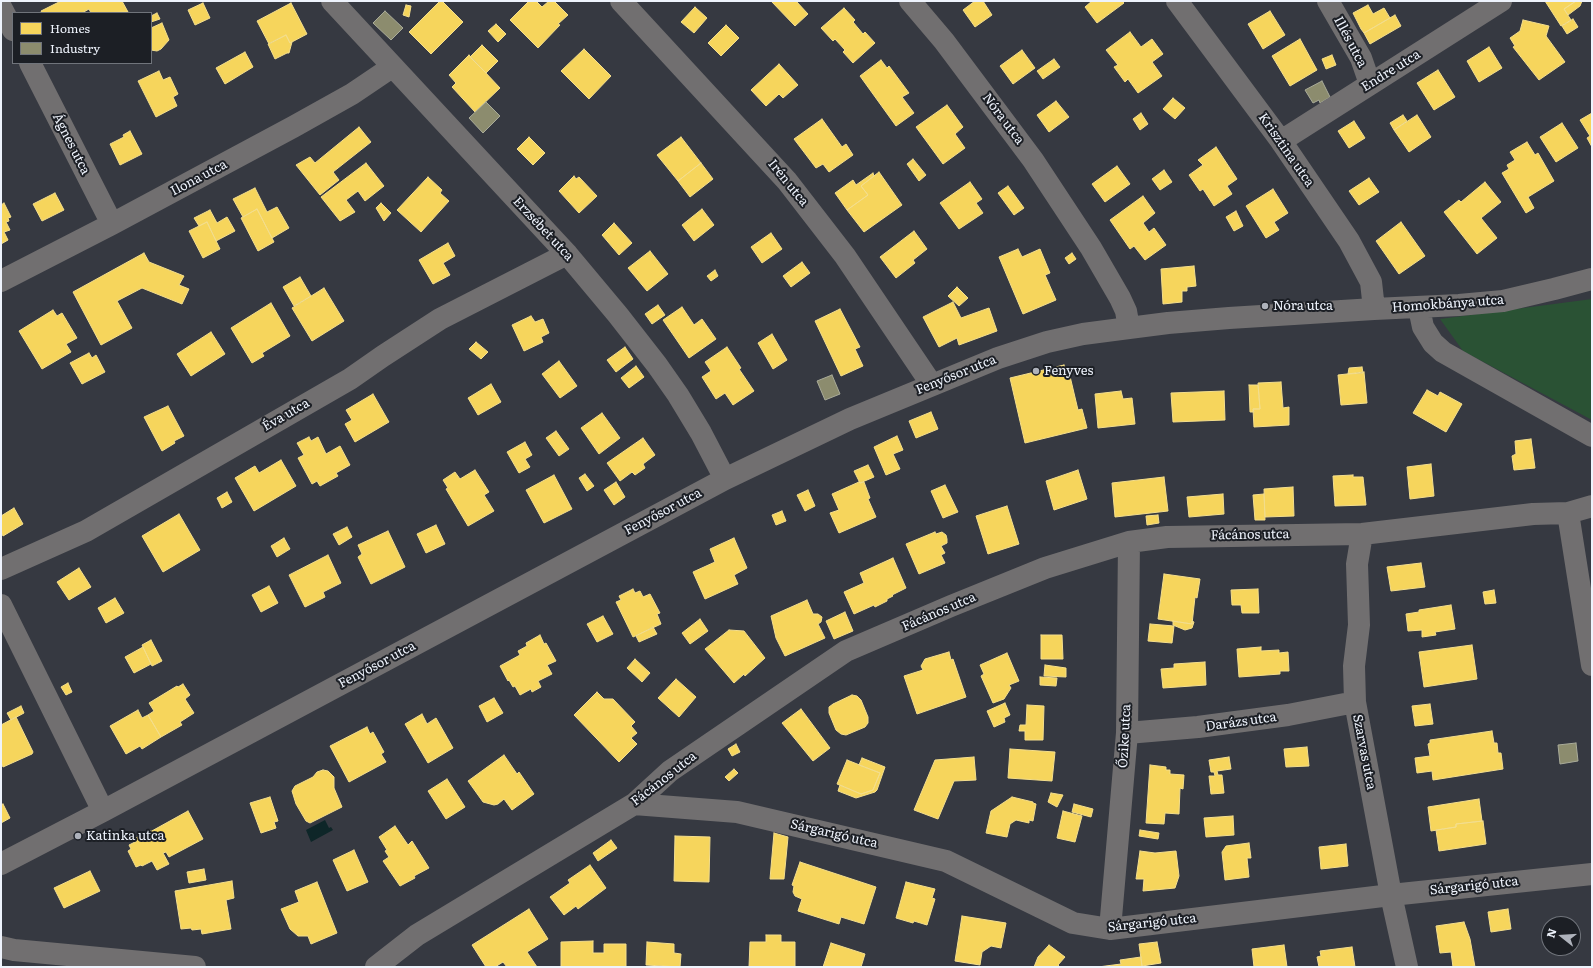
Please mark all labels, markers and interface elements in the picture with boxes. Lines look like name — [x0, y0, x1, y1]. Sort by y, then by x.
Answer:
legend — [12, 12, 152, 64]
street label: Illés utca — [1330, 14, 1370, 70]
text: Homes — [50, 19, 90, 37]
text: Industry — [50, 39, 100, 57]
street label: Endre utca — [1359, 47, 1423, 95]
street label: Nóra utca — [979, 90, 1027, 148]
street label: Krisztina utca — [1255, 110, 1317, 190]
street label: Ágnes utca — [49, 111, 93, 177]
street label: Irén utca — [764, 156, 812, 210]
street label: Ilona utca — [168, 157, 230, 199]
street label: Erzsébet utca — [509, 194, 577, 264]
street label: Homokbánya utca — [1391, 292, 1505, 316]
place label: Nóra utca — [1273, 298, 1333, 314]
marker: Nóra utca — [1260, 301, 1270, 311]
street label: Fenyősor utca — [914, 352, 998, 398]
place label: Fenyves — [1044, 363, 1093, 379]
marker: Fenyves — [1031, 366, 1041, 376]
street label: Éva utca — [260, 395, 312, 435]
street label: Fenyősor utca — [622, 485, 704, 539]
street label: Fácános utca — [1210, 527, 1290, 543]
street label: Fácános utca — [900, 589, 978, 635]
street label: Fenyősor utca — [336, 638, 418, 692]
street label: Őzike utca — [1116, 704, 1134, 768]
street label: Darázs utca — [1205, 709, 1277, 735]
street label: Szarvas utca — [1349, 713, 1379, 791]
street label: Fácános utca — [628, 749, 700, 809]
street label: Sárgarigó utca — [789, 816, 879, 852]
place label: Katinka utca — [86, 828, 164, 844]
marker: Katinka utca — [73, 831, 83, 841]
street label: Sárgarigó utca — [1429, 874, 1519, 898]
street label: Sárgarigó utca — [1107, 911, 1197, 935]
north arrow — [1541, 916, 1581, 956]
text: N — [1541, 926, 1559, 940]

